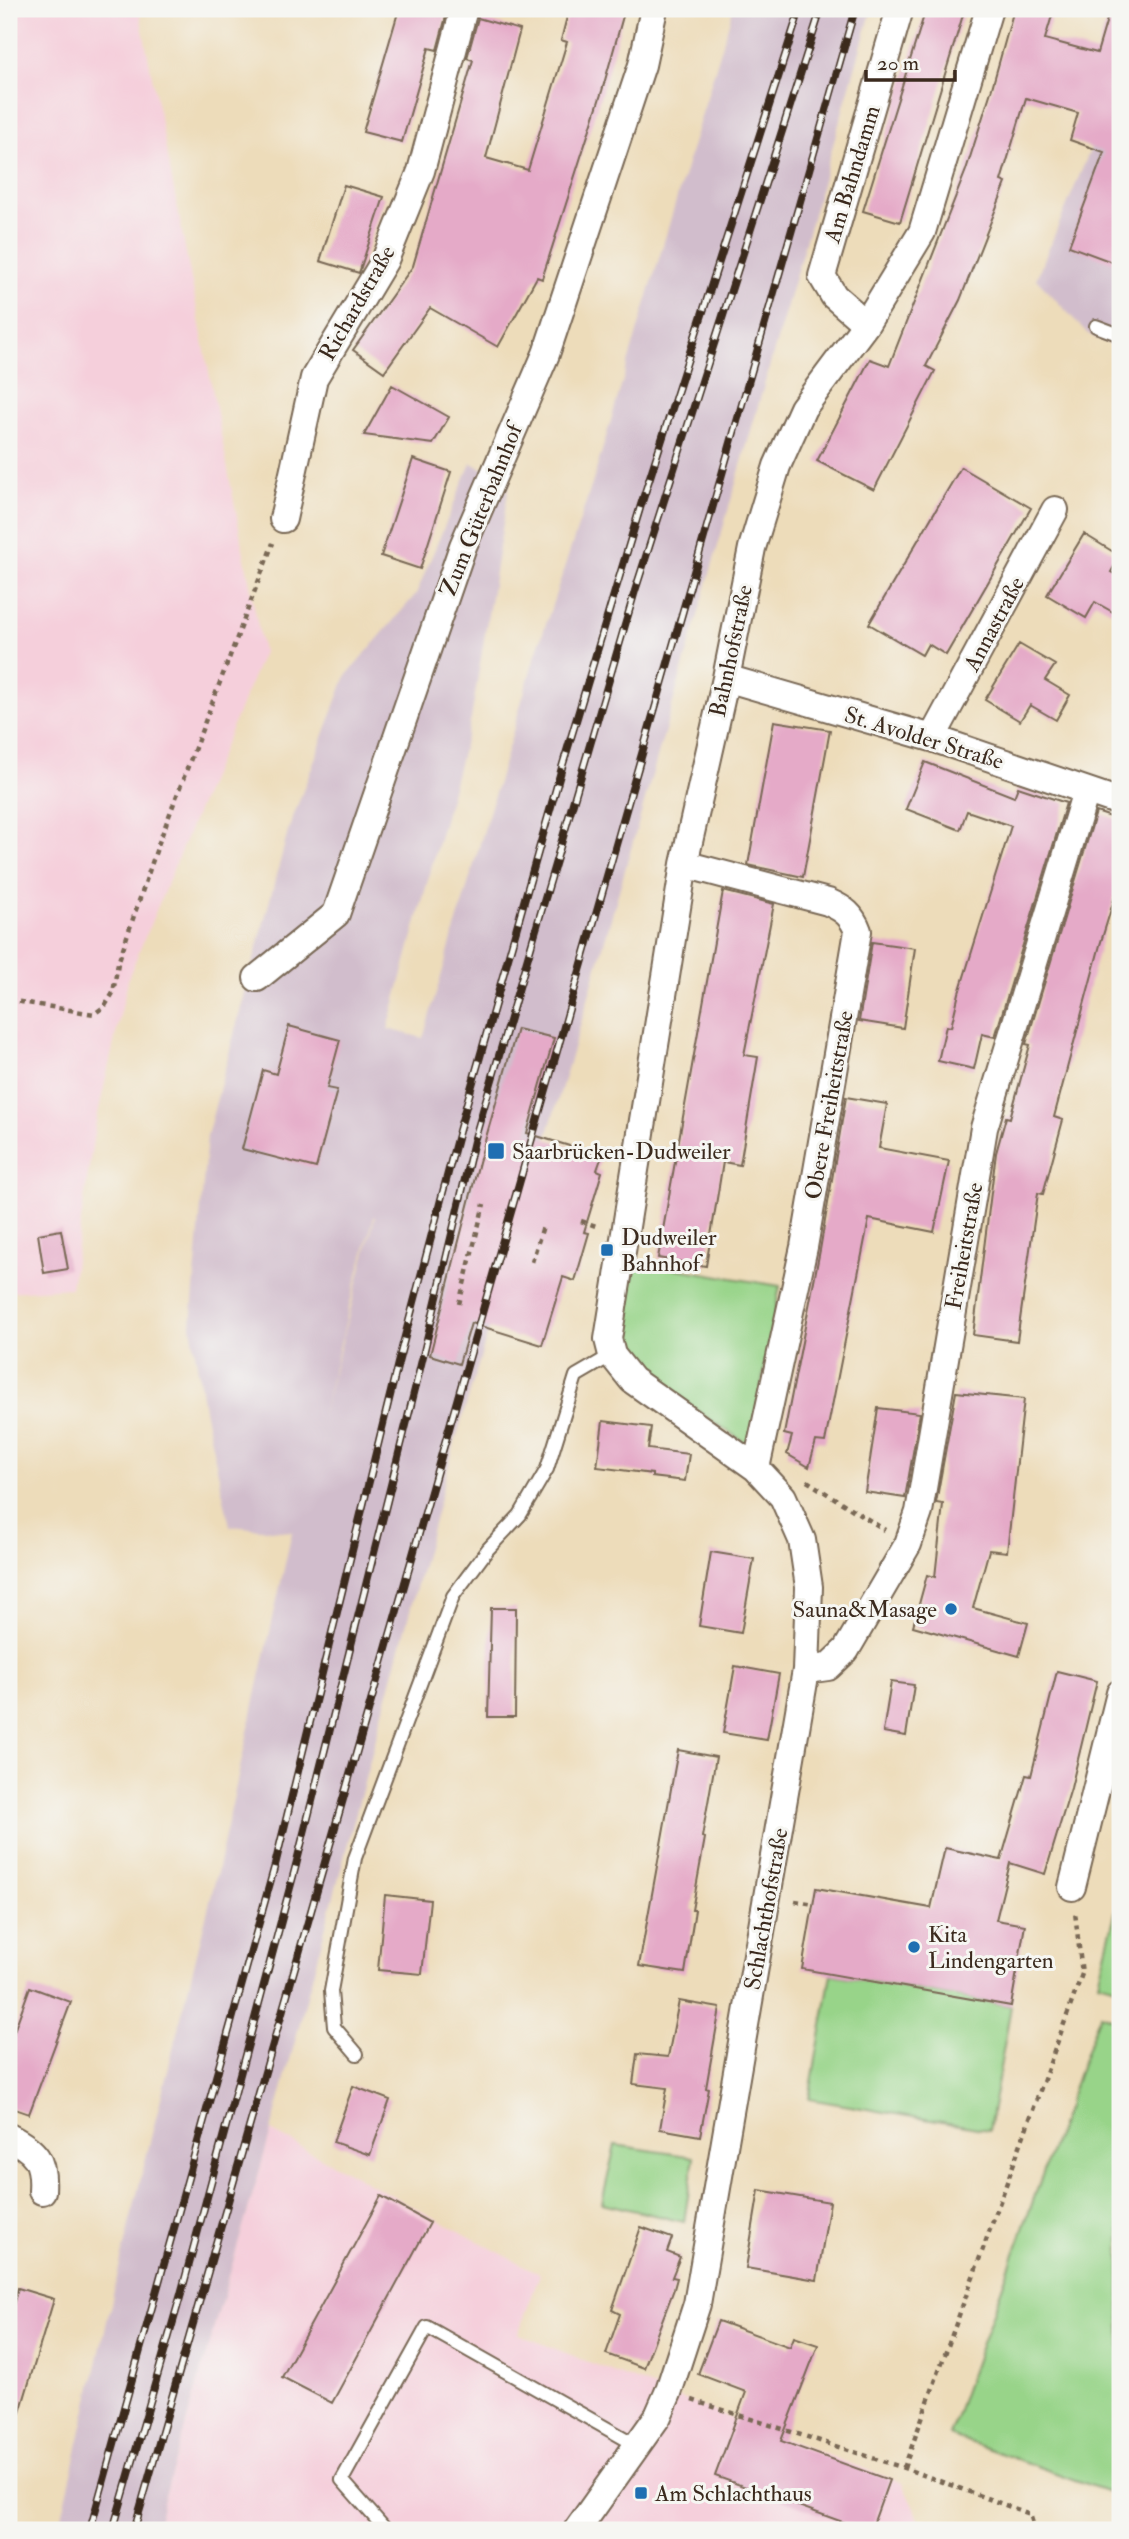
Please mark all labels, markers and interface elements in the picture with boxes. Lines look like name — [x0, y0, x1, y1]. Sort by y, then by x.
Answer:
scale bar — [866, 38, 956, 82]
text: 20 m — [877, 50, 919, 77]
street label: Am Bahndamm — [817, 102, 887, 247]
street label: Richardstraße — [312, 240, 402, 366]
street label: Zum Güterbahnhof — [433, 416, 530, 601]
street label: Annastraße — [957, 571, 1031, 677]
street label: Bahnhofstraße — [703, 582, 759, 720]
street label: St. Avolder Straße — [841, 700, 1007, 776]
street label: Obere Freiheitstraße — [798, 1008, 860, 1202]
place label: Saarbrücken-Dudweiler — [512, 1137, 731, 1166]
marker: Saarbrücken-Dudweiler — [486, 1141, 506, 1161]
street label: Freiheitstraße — [939, 1180, 990, 1312]
place label: Dudweiler Bahnhof — [621, 1223, 717, 1278]
marker: Dudweiler Bahnhof — [599, 1242, 615, 1258]
place label: Sauna&Masage — [792, 1595, 937, 1624]
marker: Sauna&Masage — [943, 1601, 959, 1617]
street label: Schlachthofstraße — [737, 1825, 795, 1992]
place label: Kita Lindengarten — [928, 1920, 1054, 1975]
marker: Kita Lindengarten — [906, 1939, 922, 1955]
place label: Am Schlachthaus — [654, 2479, 812, 2508]
marker: Am Schlachthaus — [633, 2485, 649, 2501]

